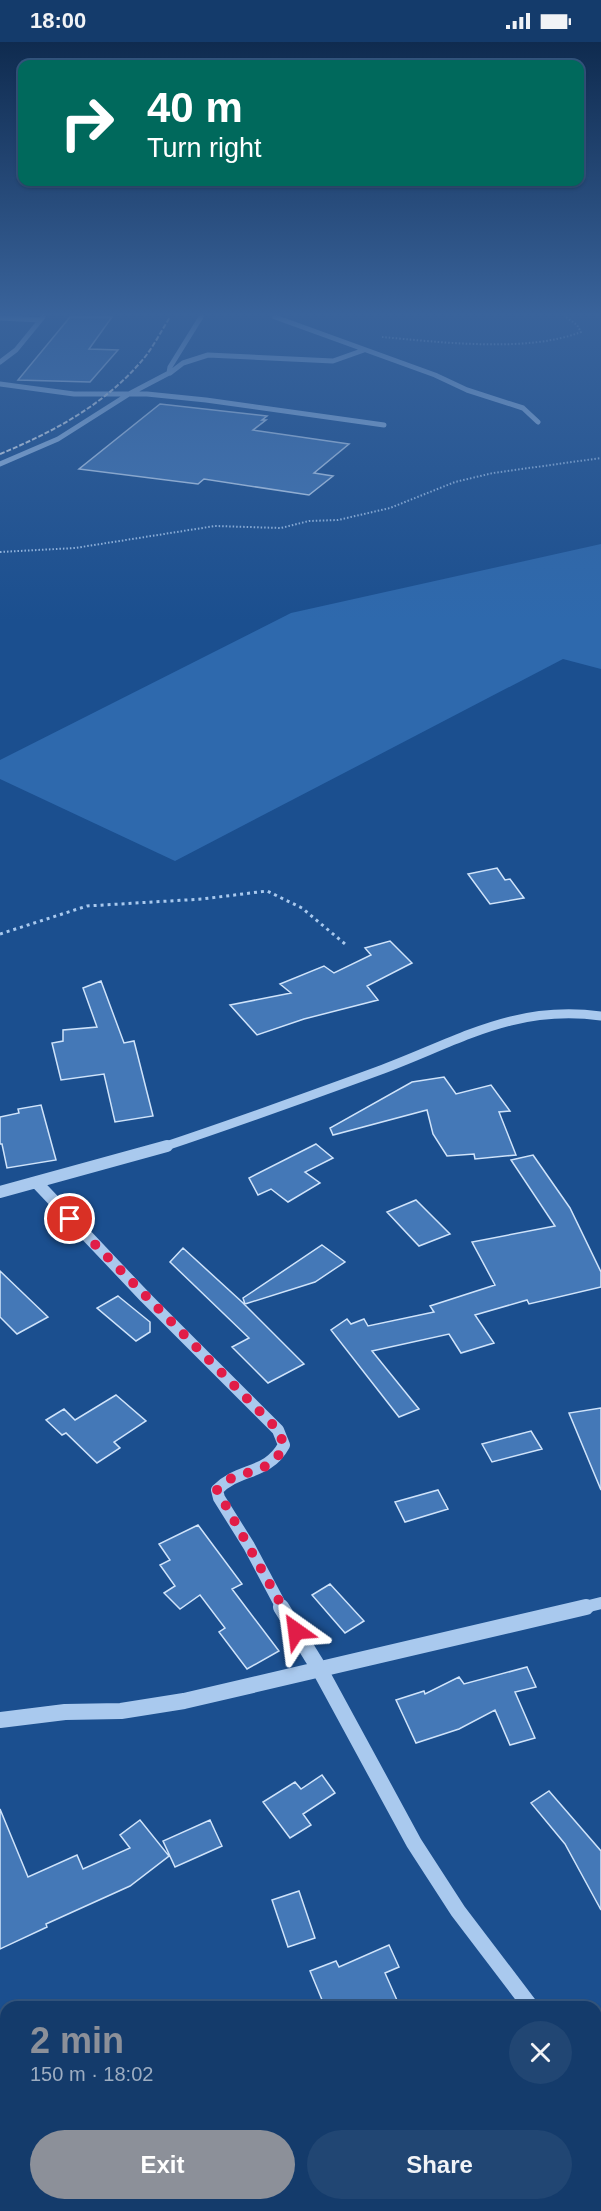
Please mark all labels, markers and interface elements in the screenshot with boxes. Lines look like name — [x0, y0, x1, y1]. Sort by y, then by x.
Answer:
text: 18:00 — [30, 8, 86, 33]
icon: right — [48, 84, 126, 162]
text: 40 m — [147, 84, 243, 131]
text: Turn right — [147, 133, 262, 163]
pin — [44, 1193, 95, 1244]
icon: arrive — [53, 1202, 86, 1235]
position arrow — [264, 1599, 328, 1663]
text: 2 min — [30, 2020, 124, 2061]
button: close — [509, 2021, 572, 2084]
text: 150 m · 18:02 — [30, 2063, 153, 2085]
button: Exit — [30, 2130, 295, 2199]
button: Share — [307, 2130, 572, 2199]

